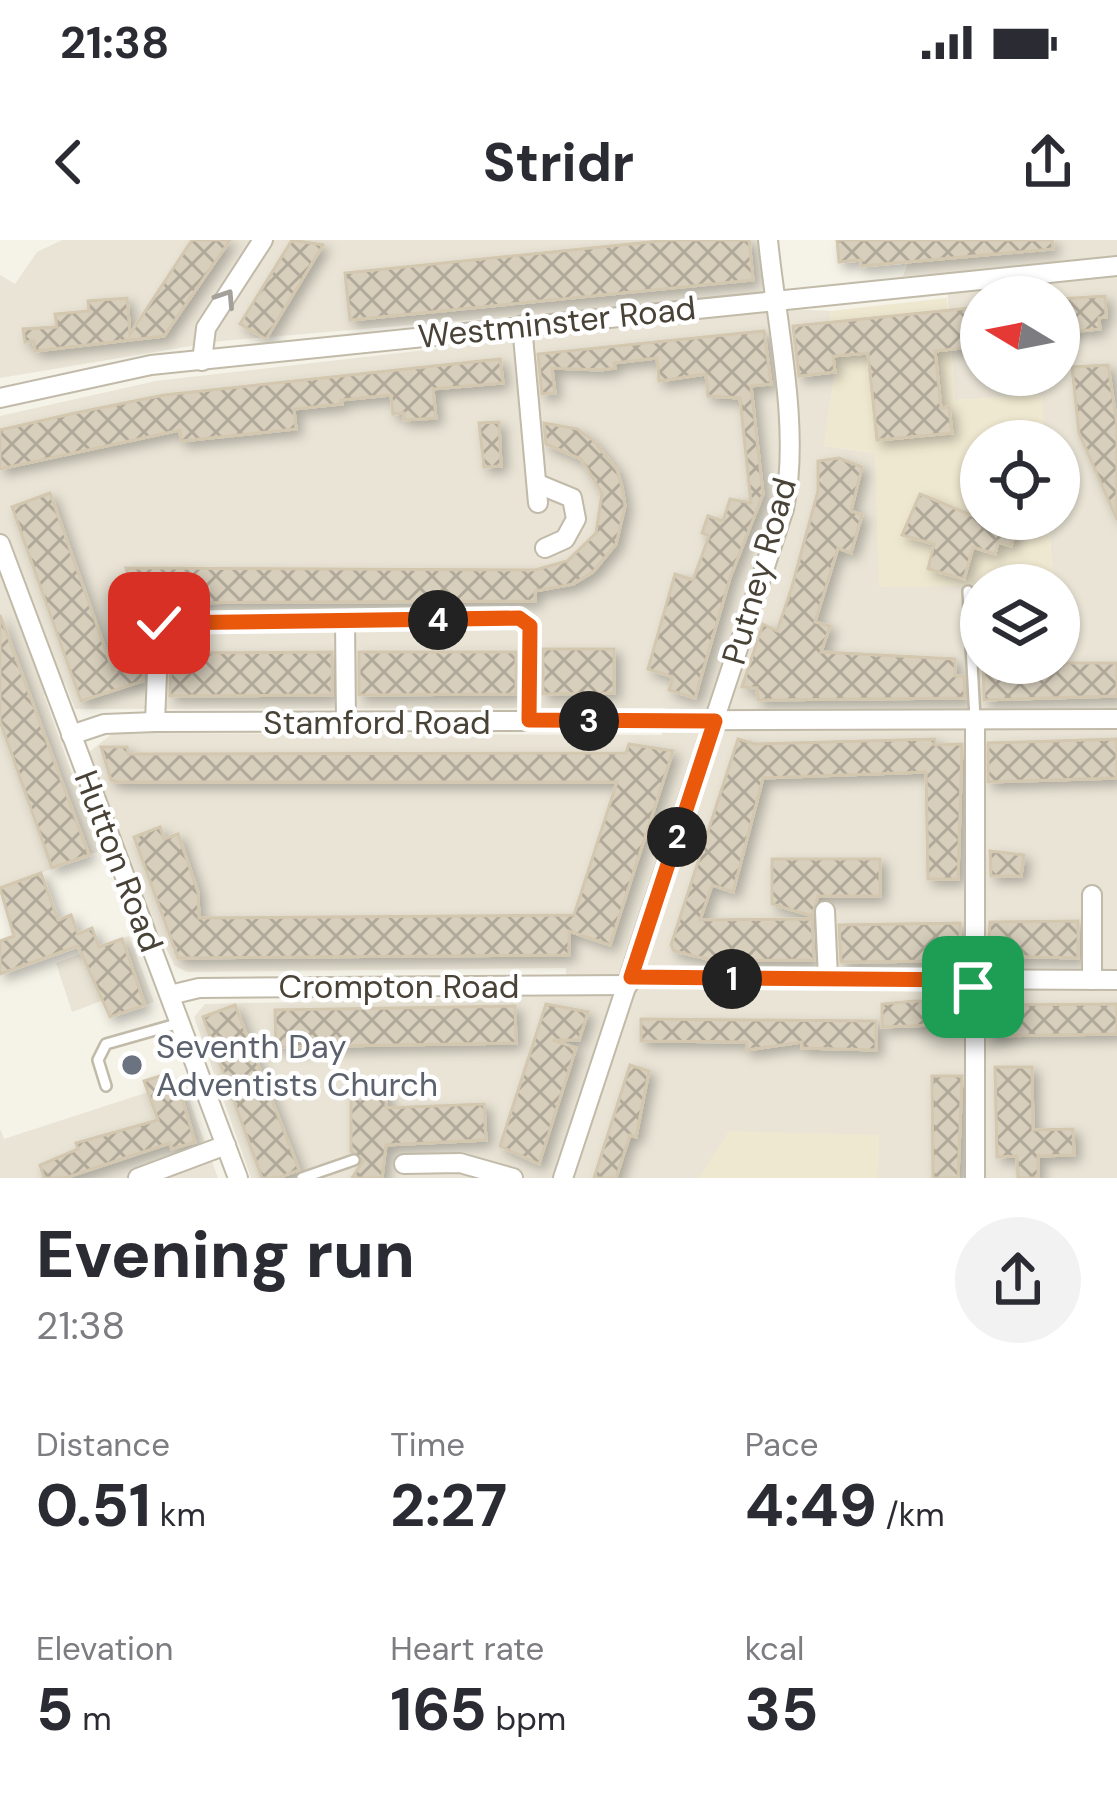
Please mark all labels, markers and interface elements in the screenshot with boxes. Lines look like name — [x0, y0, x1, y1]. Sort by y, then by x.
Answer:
text: 21:38 — [60, 13, 169, 72]
text: Stridr — [483, 127, 634, 198]
icon: back — [36, 129, 102, 195]
icon: share — [1015, 129, 1081, 195]
north arrow — [960, 276, 1080, 396]
map controls — [960, 276, 1080, 684]
street label: Westminster Road — [416, 286, 698, 358]
one-way arrow — [211, 289, 234, 311]
button: locate — [960, 420, 1080, 540]
street label: Putney Road — [712, 473, 806, 669]
button: layers — [960, 564, 1080, 684]
pin — [108, 572, 210, 674]
icon: check — [126, 590, 192, 656]
pin: 4 — [408, 590, 468, 650]
text: 4 — [427, 598, 449, 641]
pin: 3 — [559, 691, 619, 751]
text: 3 — [579, 699, 599, 742]
street label: Stamford Road — [263, 701, 491, 744]
street label: Hutton Road — [65, 764, 173, 958]
pin: 2 — [647, 807, 707, 867]
text: 2 — [667, 815, 687, 858]
pin — [922, 936, 1024, 1038]
pin: 1 — [702, 949, 762, 1009]
icon: arrive — [940, 954, 1006, 1020]
text: 1 — [726, 957, 738, 1000]
street label: Crompton Road — [279, 965, 519, 1008]
place label: Seventh Day Adventists Church — [156, 1025, 438, 1106]
marker: Seventh Day Adventists Church — [119, 1052, 145, 1078]
text: Evening run — [36, 1212, 415, 1297]
button: share — [955, 1217, 1081, 1343]
text: 21:38 — [36, 1300, 125, 1351]
text: Distance — [36, 1423, 170, 1466]
text: Time — [390, 1423, 465, 1466]
text: Pace — [745, 1423, 819, 1466]
text: 0.51 — [36, 1466, 151, 1545]
text: 2:27 — [390, 1466, 507, 1545]
text: 4:49 — [745, 1466, 877, 1545]
text: km — [151, 1493, 206, 1536]
text: /km — [877, 1493, 945, 1536]
text: Elevation — [36, 1627, 174, 1670]
text: Heart rate — [390, 1627, 544, 1670]
text: kcal — [745, 1627, 804, 1670]
text: 5 — [36, 1670, 73, 1749]
text: 165 — [390, 1670, 487, 1749]
text: 35 — [745, 1670, 818, 1749]
text: m — [73, 1697, 112, 1740]
text: bpm — [487, 1697, 566, 1740]

